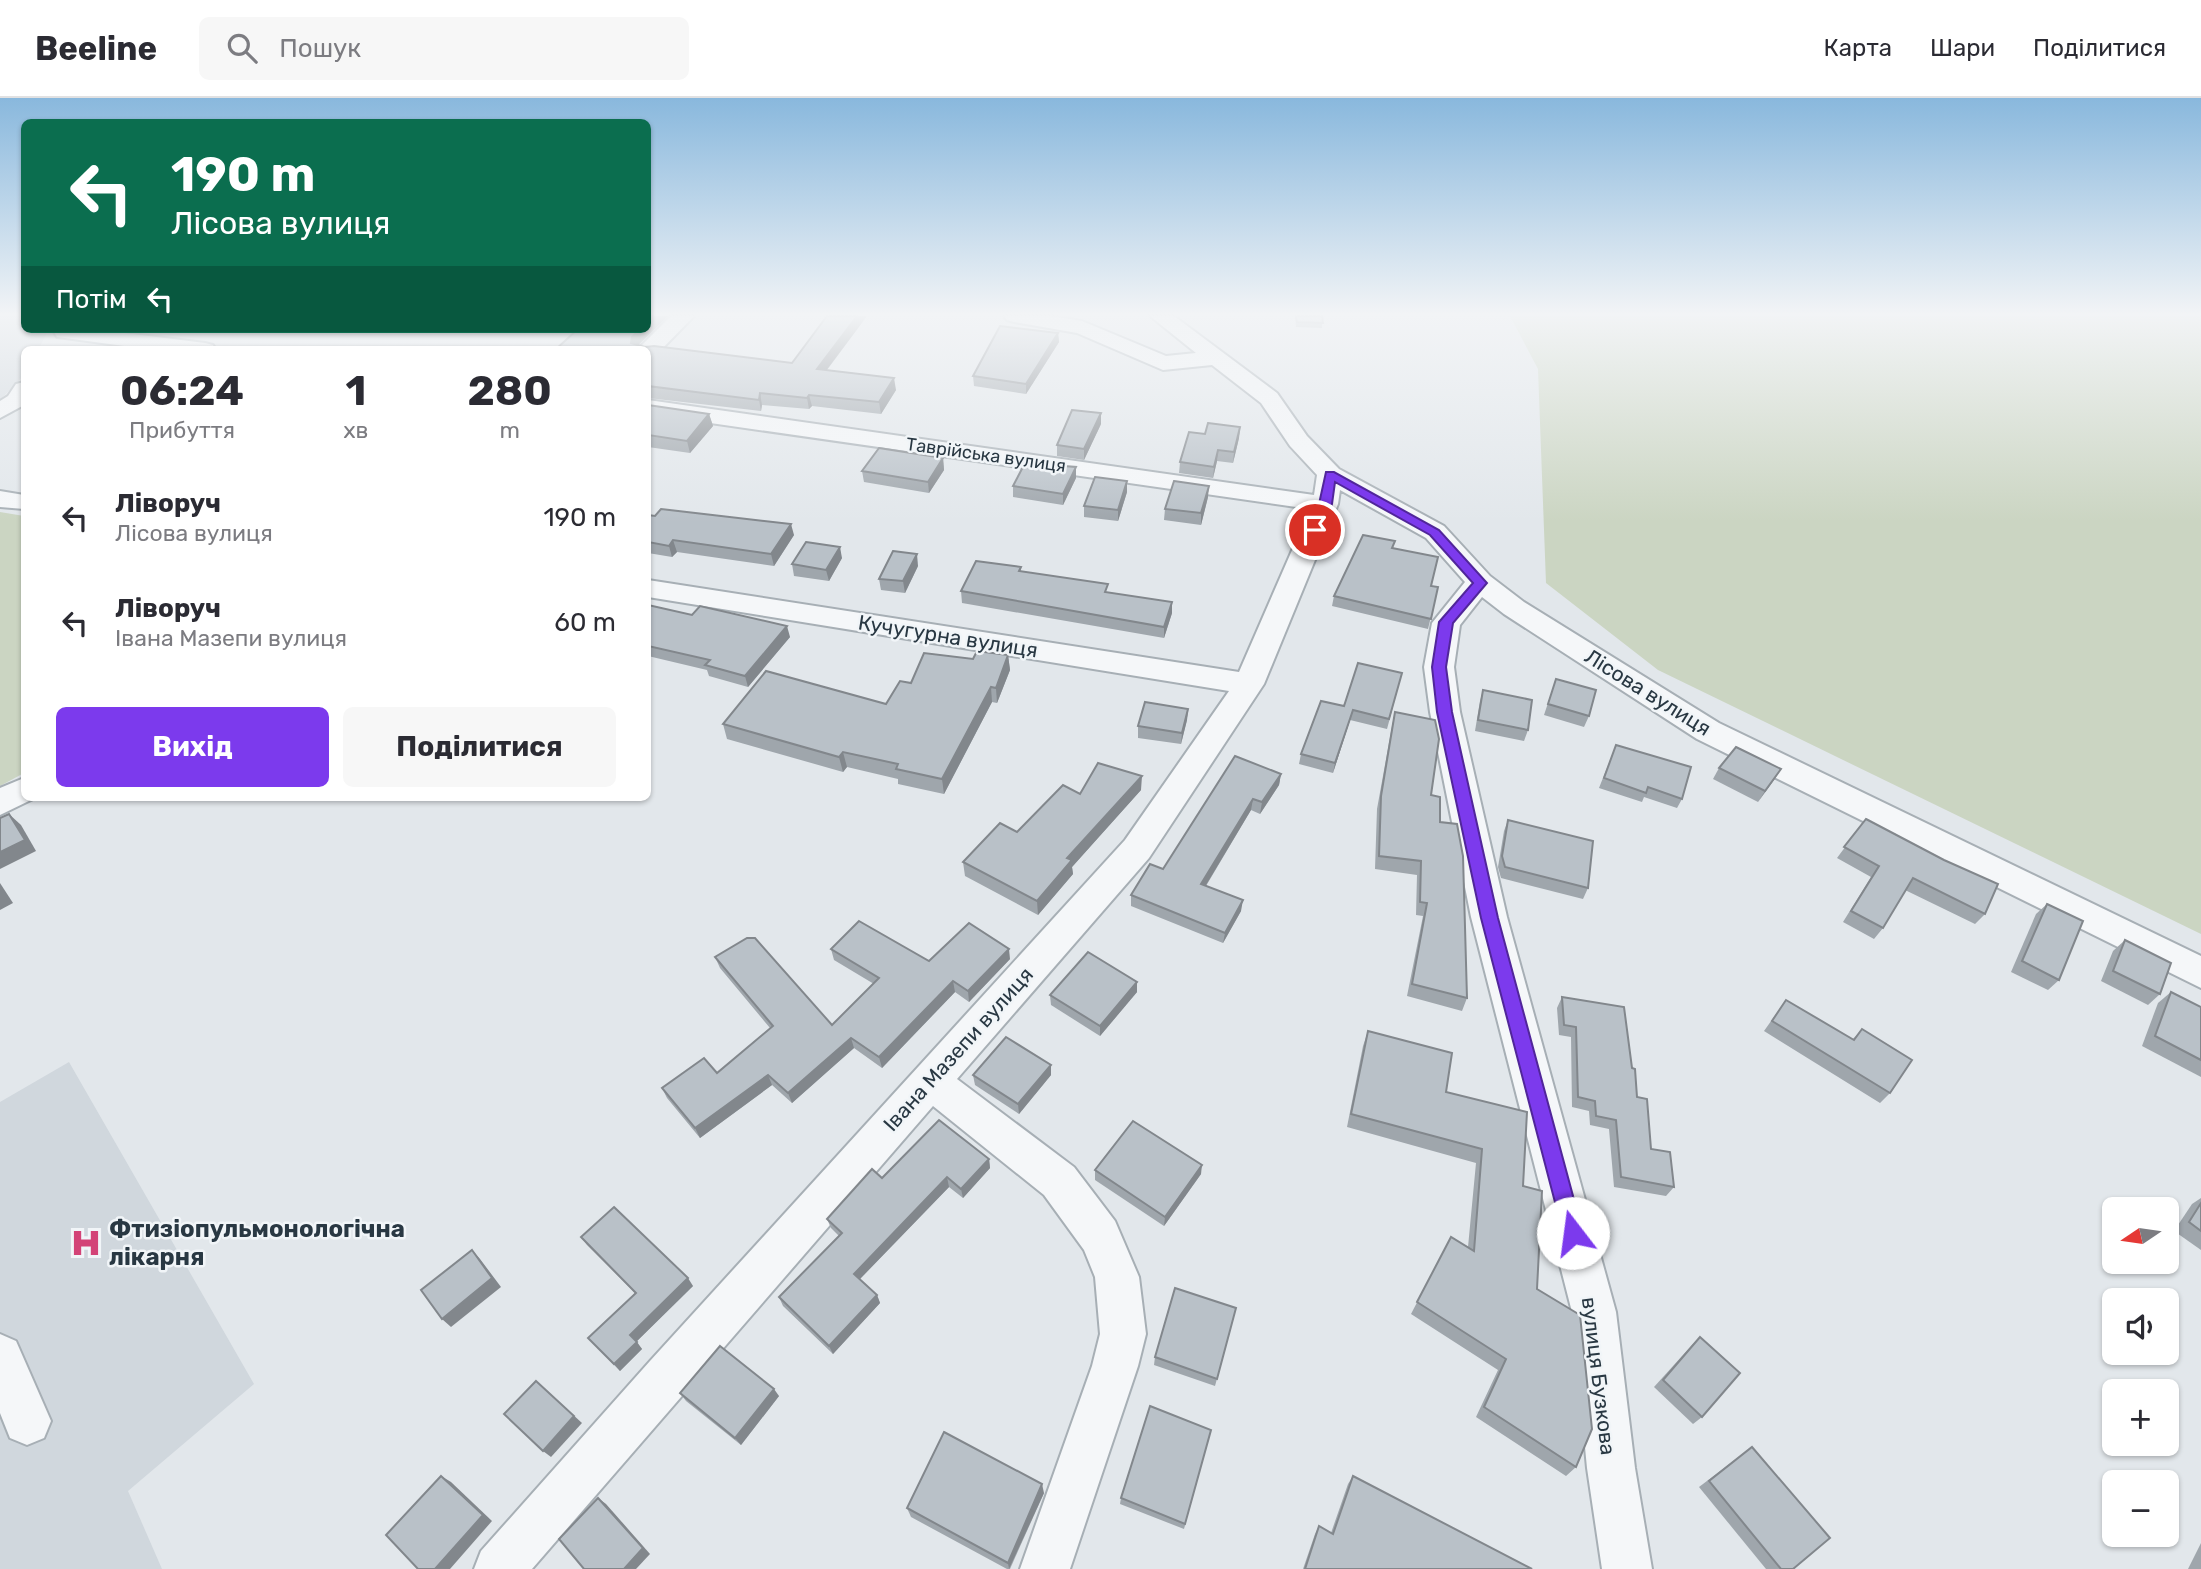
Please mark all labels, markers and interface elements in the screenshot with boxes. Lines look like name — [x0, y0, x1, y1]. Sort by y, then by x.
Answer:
search box — [199, 17, 689, 80]
text: Beeline — [35, 29, 157, 68]
icon: search — [223, 29, 261, 67]
text: Пошук — [279, 33, 361, 64]
text: Карта — [1823, 34, 1892, 62]
text: Шари — [1930, 34, 1995, 62]
text: Поділитися — [2033, 34, 2166, 62]
text: 190 m — [171, 145, 315, 203]
icon: left — [56, 147, 147, 238]
text: Лісова вулиця — [171, 204, 391, 242]
icon: left — [141, 280, 179, 318]
text: Потім — [56, 284, 127, 315]
text: 06:24 — [120, 366, 244, 416]
text: 1 — [345, 366, 366, 416]
text: 280 — [468, 366, 552, 416]
text: Прибуття — [129, 416, 235, 444]
text: хв — [343, 416, 368, 444]
text: m — [499, 416, 520, 444]
street label: Таврійська вулиця — [905, 433, 1067, 477]
text: Ліворуч — [115, 488, 221, 519]
icon: left — [56, 499, 94, 537]
pin — [1285, 500, 1345, 560]
text: 190 m — [543, 502, 616, 533]
icon: arrive — [1296, 511, 1334, 549]
text: Лісова вулиця — [115, 519, 273, 547]
text: Ліворуч — [115, 593, 221, 624]
icon: left — [56, 604, 94, 642]
text: 60 m — [554, 607, 616, 638]
street label: Кучугурна вулиця — [856, 609, 1040, 663]
text: Івана Мазепи вулиця — [115, 624, 347, 652]
street label: Лісова вулиця — [1580, 643, 1716, 741]
button: Вихід — [56, 707, 329, 787]
button: Поділитися — [343, 707, 616, 787]
street label: Івана Мазепи вулиця — [878, 962, 1038, 1136]
position arrow — [1536, 1196, 1610, 1270]
north arrow — [2102, 1197, 2179, 1274]
map controls — [2102, 1197, 2179, 1547]
place label: Фтизіопульмонологічна лікарня — [109, 1215, 405, 1271]
hospital icon: Фтизіопульмонологічна лікарня — [69, 1226, 103, 1260]
button: sound — [2102, 1288, 2179, 1365]
street label: вулиця Бузкова — [1577, 1296, 1621, 1456]
button: + — [2102, 1379, 2179, 1456]
button: − — [2102, 1470, 2179, 1547]

